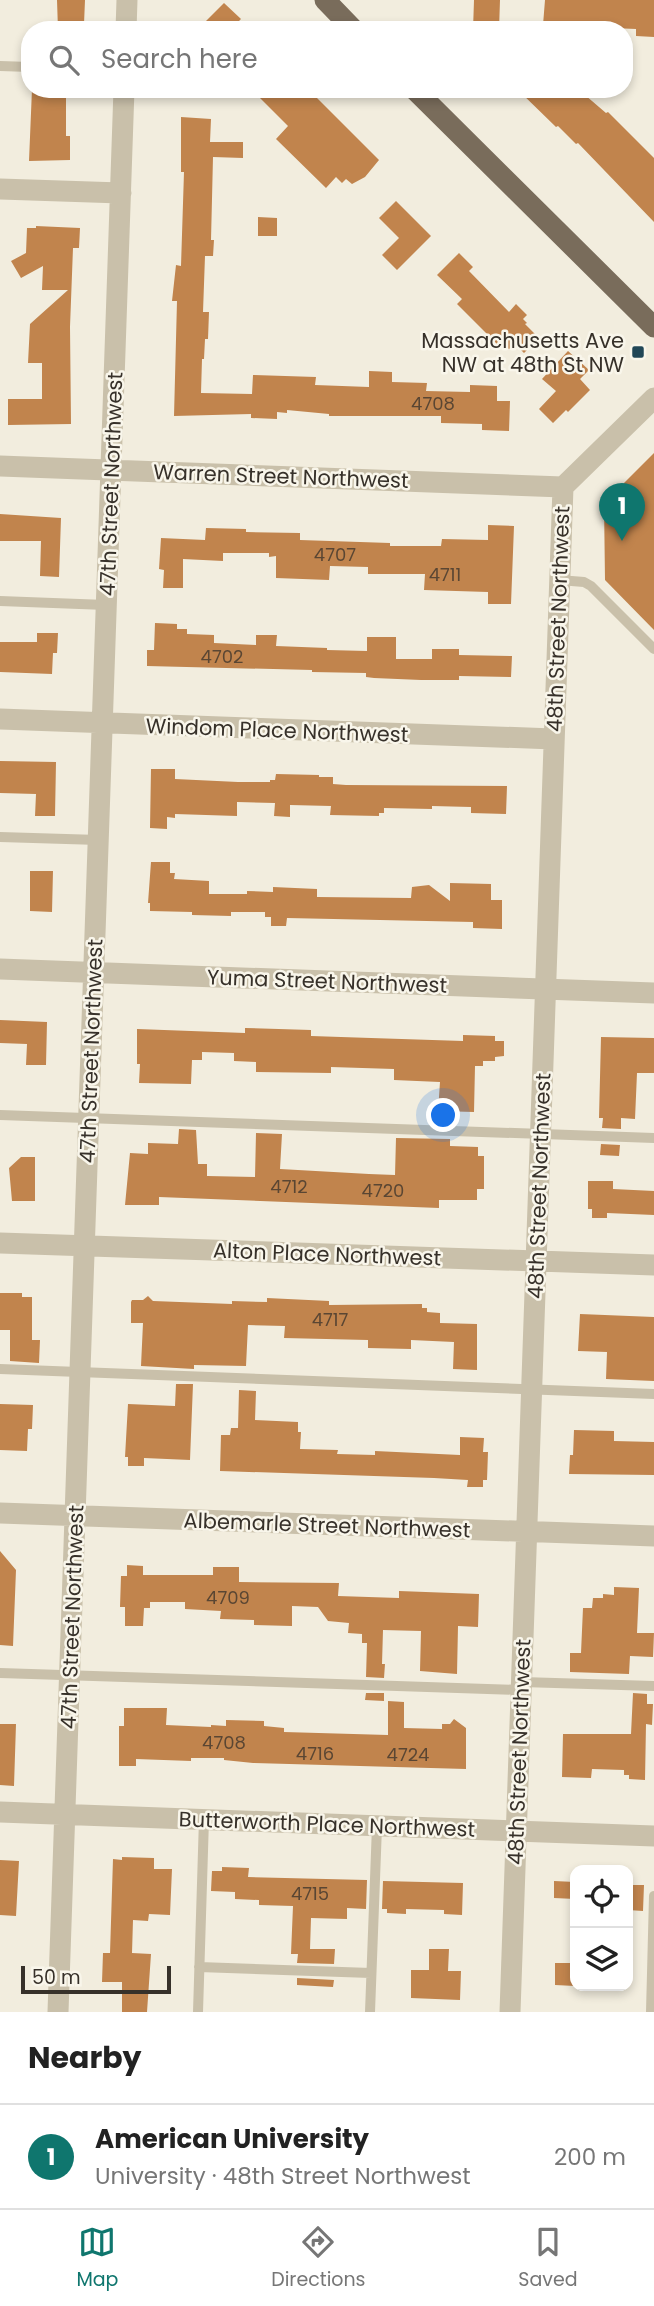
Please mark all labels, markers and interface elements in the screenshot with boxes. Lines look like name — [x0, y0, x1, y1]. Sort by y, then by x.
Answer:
search box — [21, 21, 633, 98]
icon: search — [45, 41, 83, 79]
text: Search here — [101, 41, 258, 77]
place label: Massachusetts Ave NW at 48th St NW — [421, 326, 624, 379]
marker: Massachusetts Ave NW at 48th St NW — [630, 344, 646, 360]
street label: 47th Street Northwest — [93, 371, 129, 597]
house number: 4708 — [411, 391, 455, 416]
street label: Warren Street Northwest — [153, 457, 409, 495]
pin: 1 — [599, 483, 645, 541]
street label: 48th Street Northwest — [540, 505, 576, 733]
house number: 4707 — [314, 542, 356, 567]
house number: 4711 — [429, 562, 461, 587]
house number: 4702 — [201, 644, 243, 669]
street label: Windom Place Northwest — [145, 711, 409, 749]
street label: 47th Street Northwest — [73, 938, 109, 1164]
street label: Yuma Street Northwest — [206, 962, 448, 1000]
street label: 48th Street Northwest — [521, 1072, 557, 1300]
your location — [426, 1098, 460, 1132]
house number: 4712 — [270, 1174, 308, 1199]
house number: 4720 — [362, 1178, 404, 1203]
street label: Alton Place Northwest — [212, 1236, 442, 1272]
house number: 4717 — [312, 1307, 349, 1332]
street label: 47th Street Northwest — [54, 1504, 90, 1730]
street label: Albemarle Street Northwest — [183, 1505, 471, 1545]
house number: 4709 — [206, 1585, 250, 1610]
street label: 48th Street Northwest — [501, 1638, 537, 1866]
house number: 4708 — [202, 1730, 246, 1755]
house number: 4716 — [296, 1741, 334, 1766]
house number: 4724 — [387, 1742, 429, 1767]
street label: Butterworth Place Northwest — [178, 1804, 476, 1844]
map controls — [570, 1865, 633, 1991]
button: locate — [570, 1865, 633, 1928]
house number: 4715 — [291, 1881, 329, 1906]
button: layers — [570, 1928, 633, 1991]
scale bar — [21, 1963, 172, 1995]
text: 50 m — [32, 1964, 81, 1991]
text: Nearby — [28, 2036, 142, 2079]
text: American University — [95, 2121, 369, 2157]
text: 1 — [47, 2141, 55, 2173]
text: 200 m — [554, 2141, 626, 2173]
text: University · 48th Street Northwest — [95, 2160, 471, 2192]
tab: Map — [76, 2223, 118, 2294]
tab: Directions — [271, 2223, 366, 2294]
tab: Saved — [518, 2223, 578, 2294]

